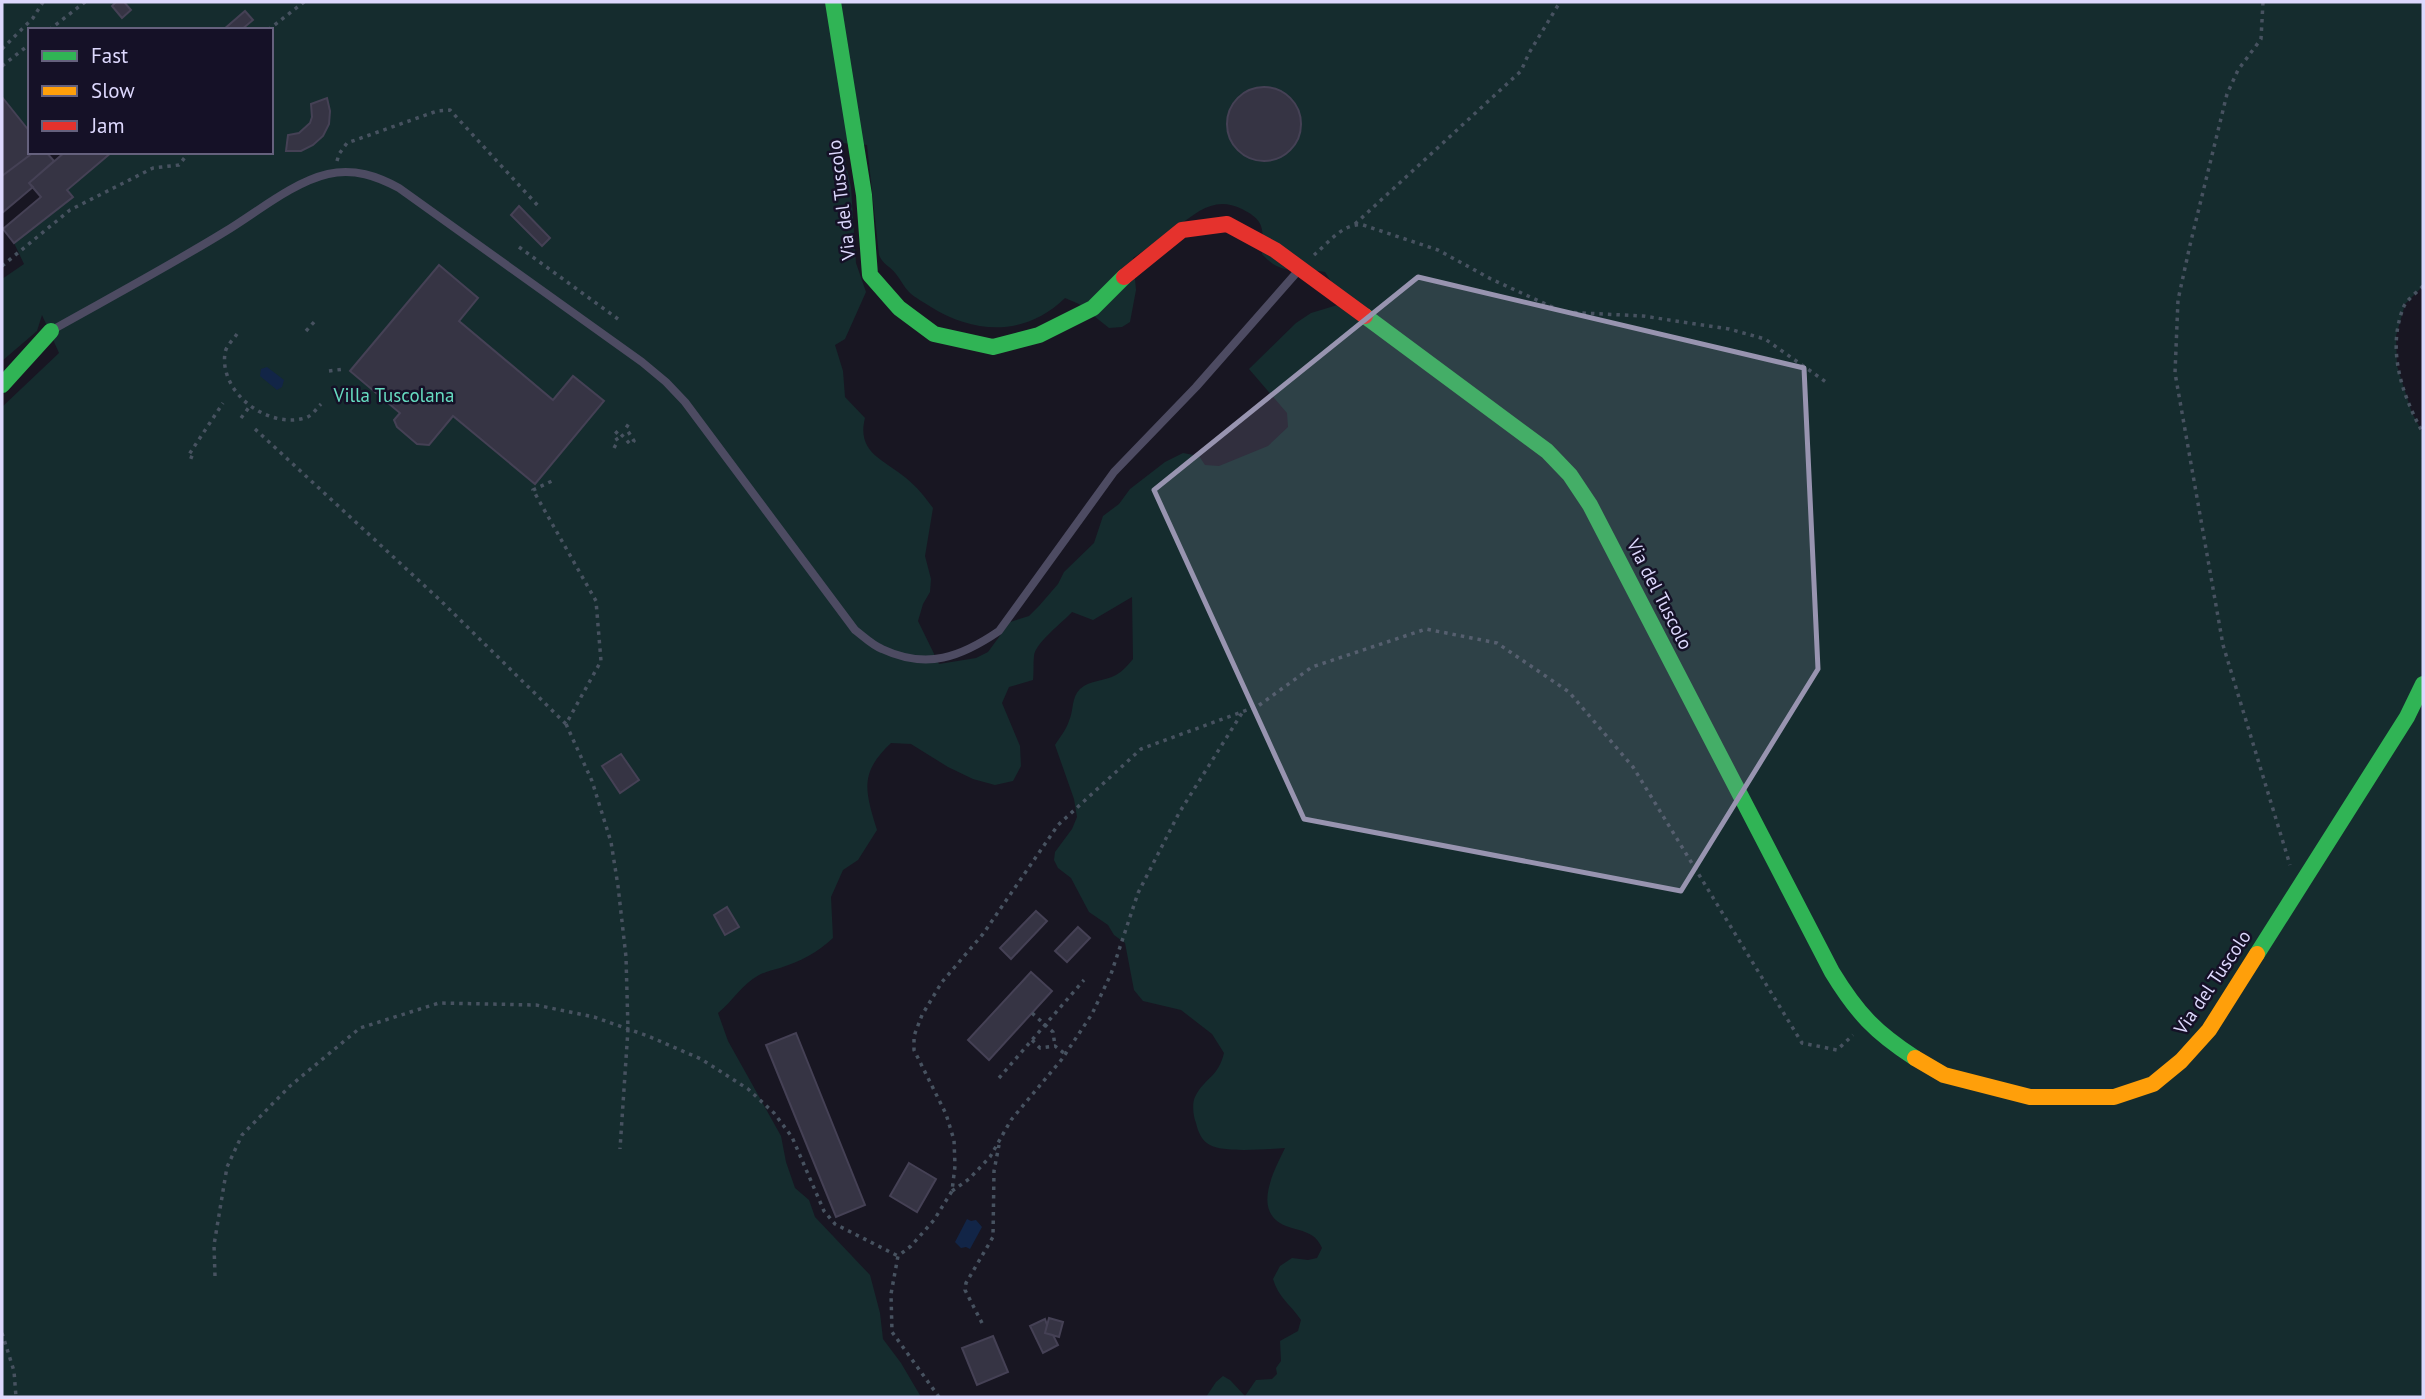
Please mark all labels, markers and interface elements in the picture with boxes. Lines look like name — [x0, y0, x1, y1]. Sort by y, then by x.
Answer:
legend — [28, 28, 273, 154]
text: Fast — [91, 42, 128, 69]
text: Slow — [91, 77, 135, 104]
text: Jam — [90, 112, 125, 139]
street label: Via del Tuscolo — [822, 138, 860, 263]
park label: Villa Tuscolana — [333, 383, 454, 407]
street label: Via del Tuscolo — [1621, 534, 1698, 653]
street label: Via del Tuscolo — [2168, 925, 2256, 1040]

